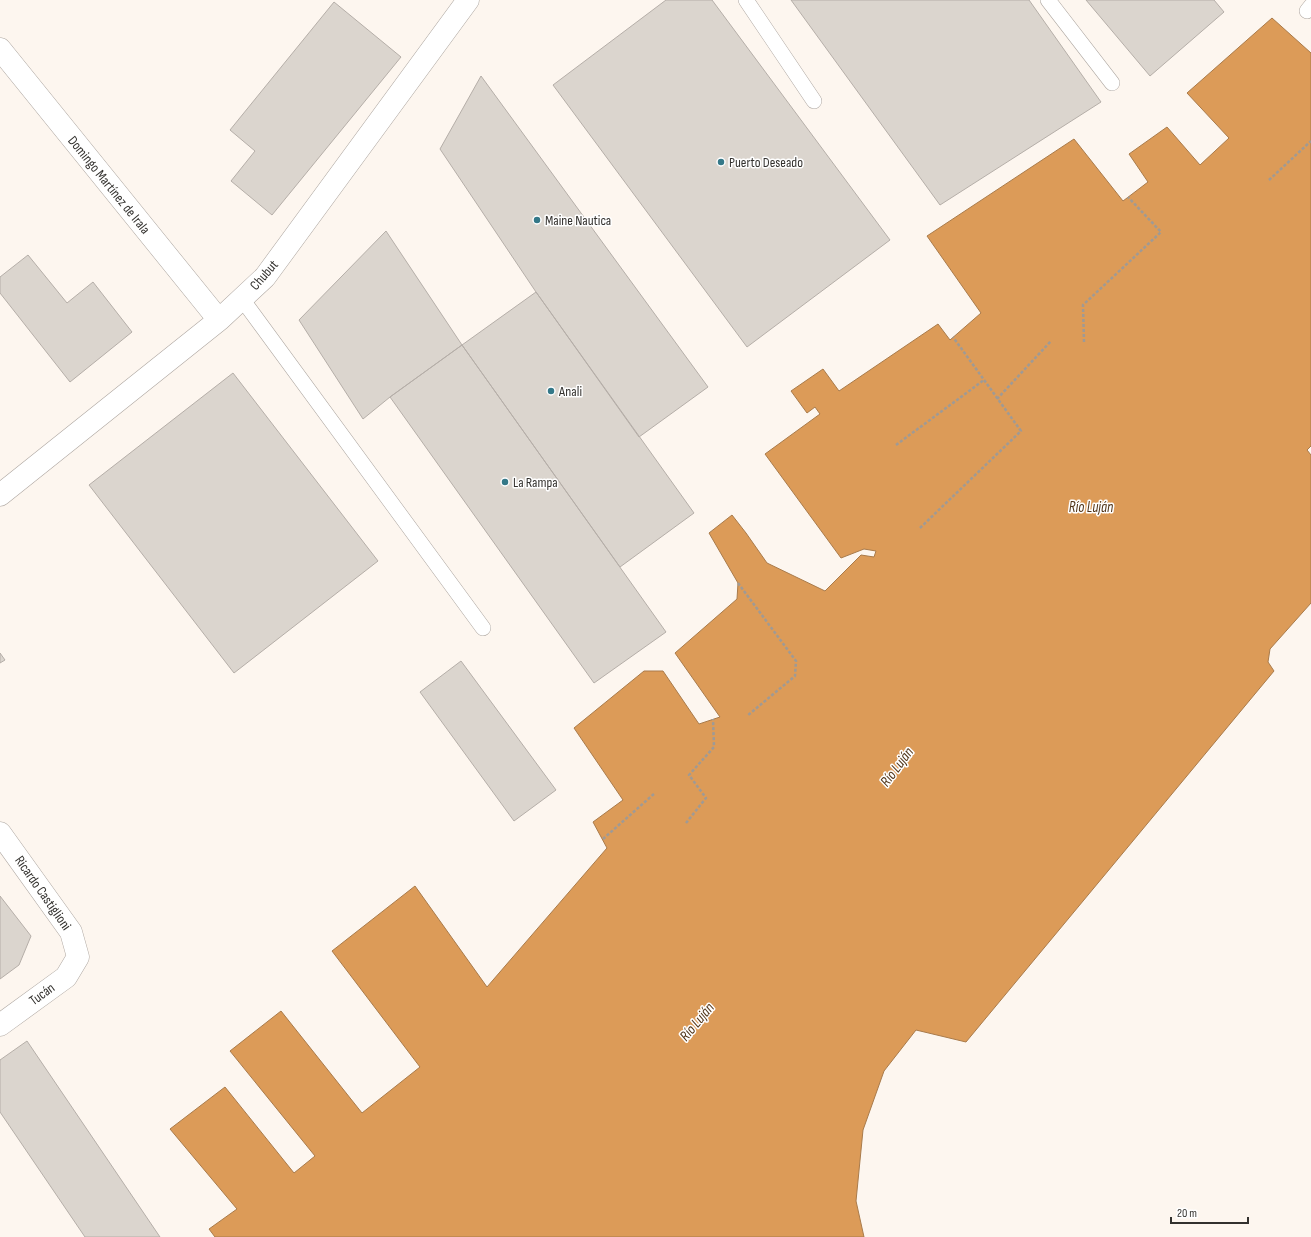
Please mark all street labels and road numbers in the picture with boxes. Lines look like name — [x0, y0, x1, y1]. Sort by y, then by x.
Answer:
street label: Domingo Martínez de Irala — [64, 133, 154, 237]
street label: Chubut — [246, 256, 282, 294]
street label: Ricardo Castiglioni — [11, 853, 75, 933]
street label: Tucán — [26, 979, 58, 1009]

